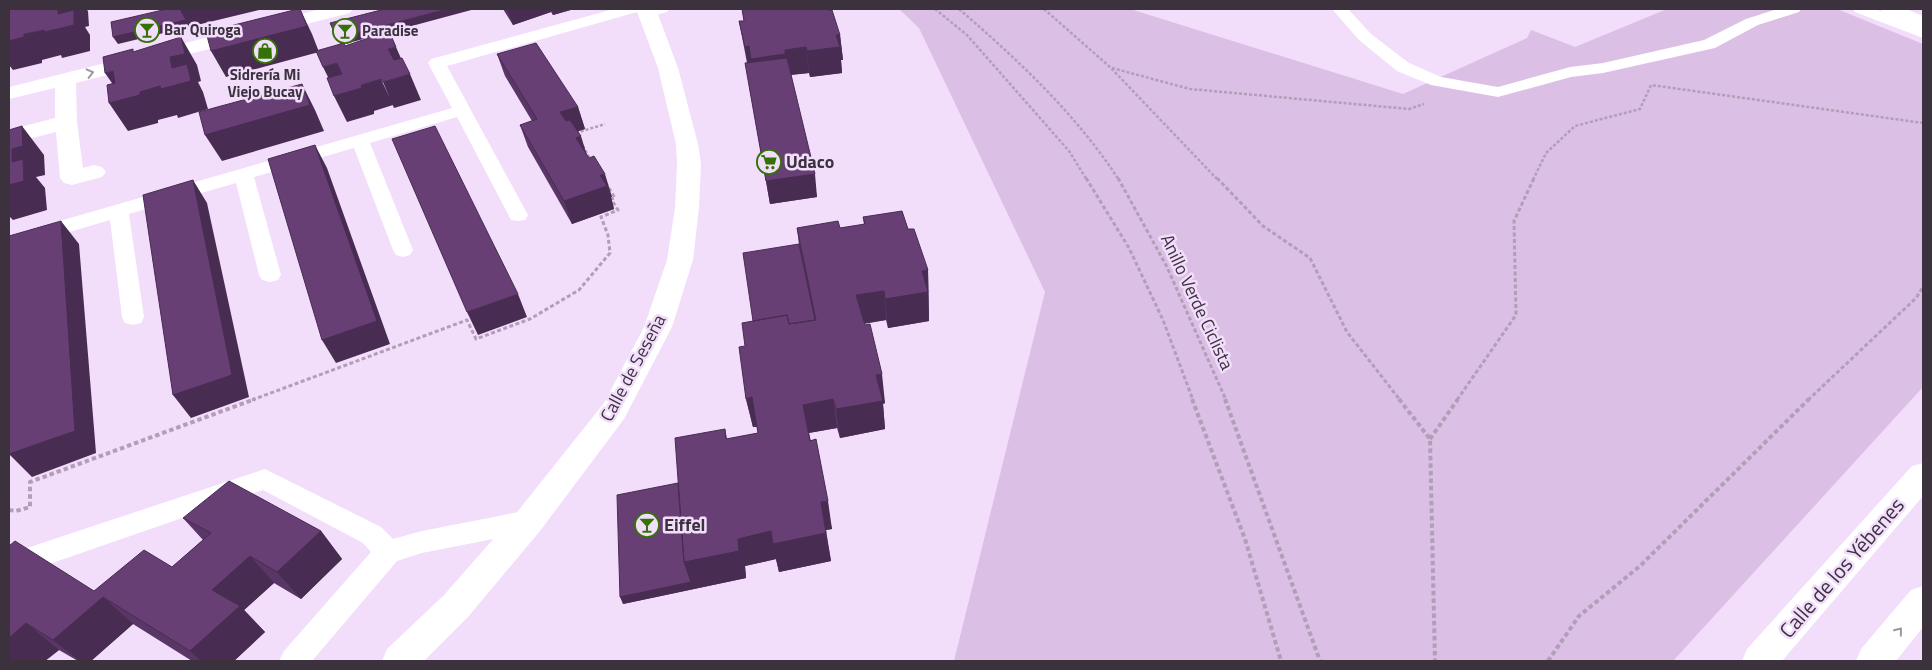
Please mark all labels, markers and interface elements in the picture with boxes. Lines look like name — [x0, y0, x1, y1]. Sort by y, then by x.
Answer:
bar icon: Bar Quiroga — [134, 17, 160, 43]
place label: Bar Quiroga — [164, 18, 241, 41]
bar icon: Paradise — [332, 18, 358, 44]
place label: Paradise — [362, 19, 419, 42]
shop icon: Sidrería Mi Viejo Bucay — [252, 38, 278, 64]
place label: Sidrería Mi Viejo Bucay — [228, 63, 303, 103]
one-way arrow — [86, 68, 95, 79]
place label: Udaco — [786, 148, 834, 175]
supermarket icon: Udaco — [756, 149, 782, 175]
street label: Anillo Verde Ciclista — [1154, 229, 1241, 374]
street label: Calle de Seseña — [593, 309, 672, 426]
street label: Calle de los Yébenes — [1771, 490, 1911, 645]
place label: Eiffel — [664, 511, 705, 538]
bar icon: Eiffel — [634, 512, 660, 538]
one-way arrow — [1893, 628, 1901, 637]

